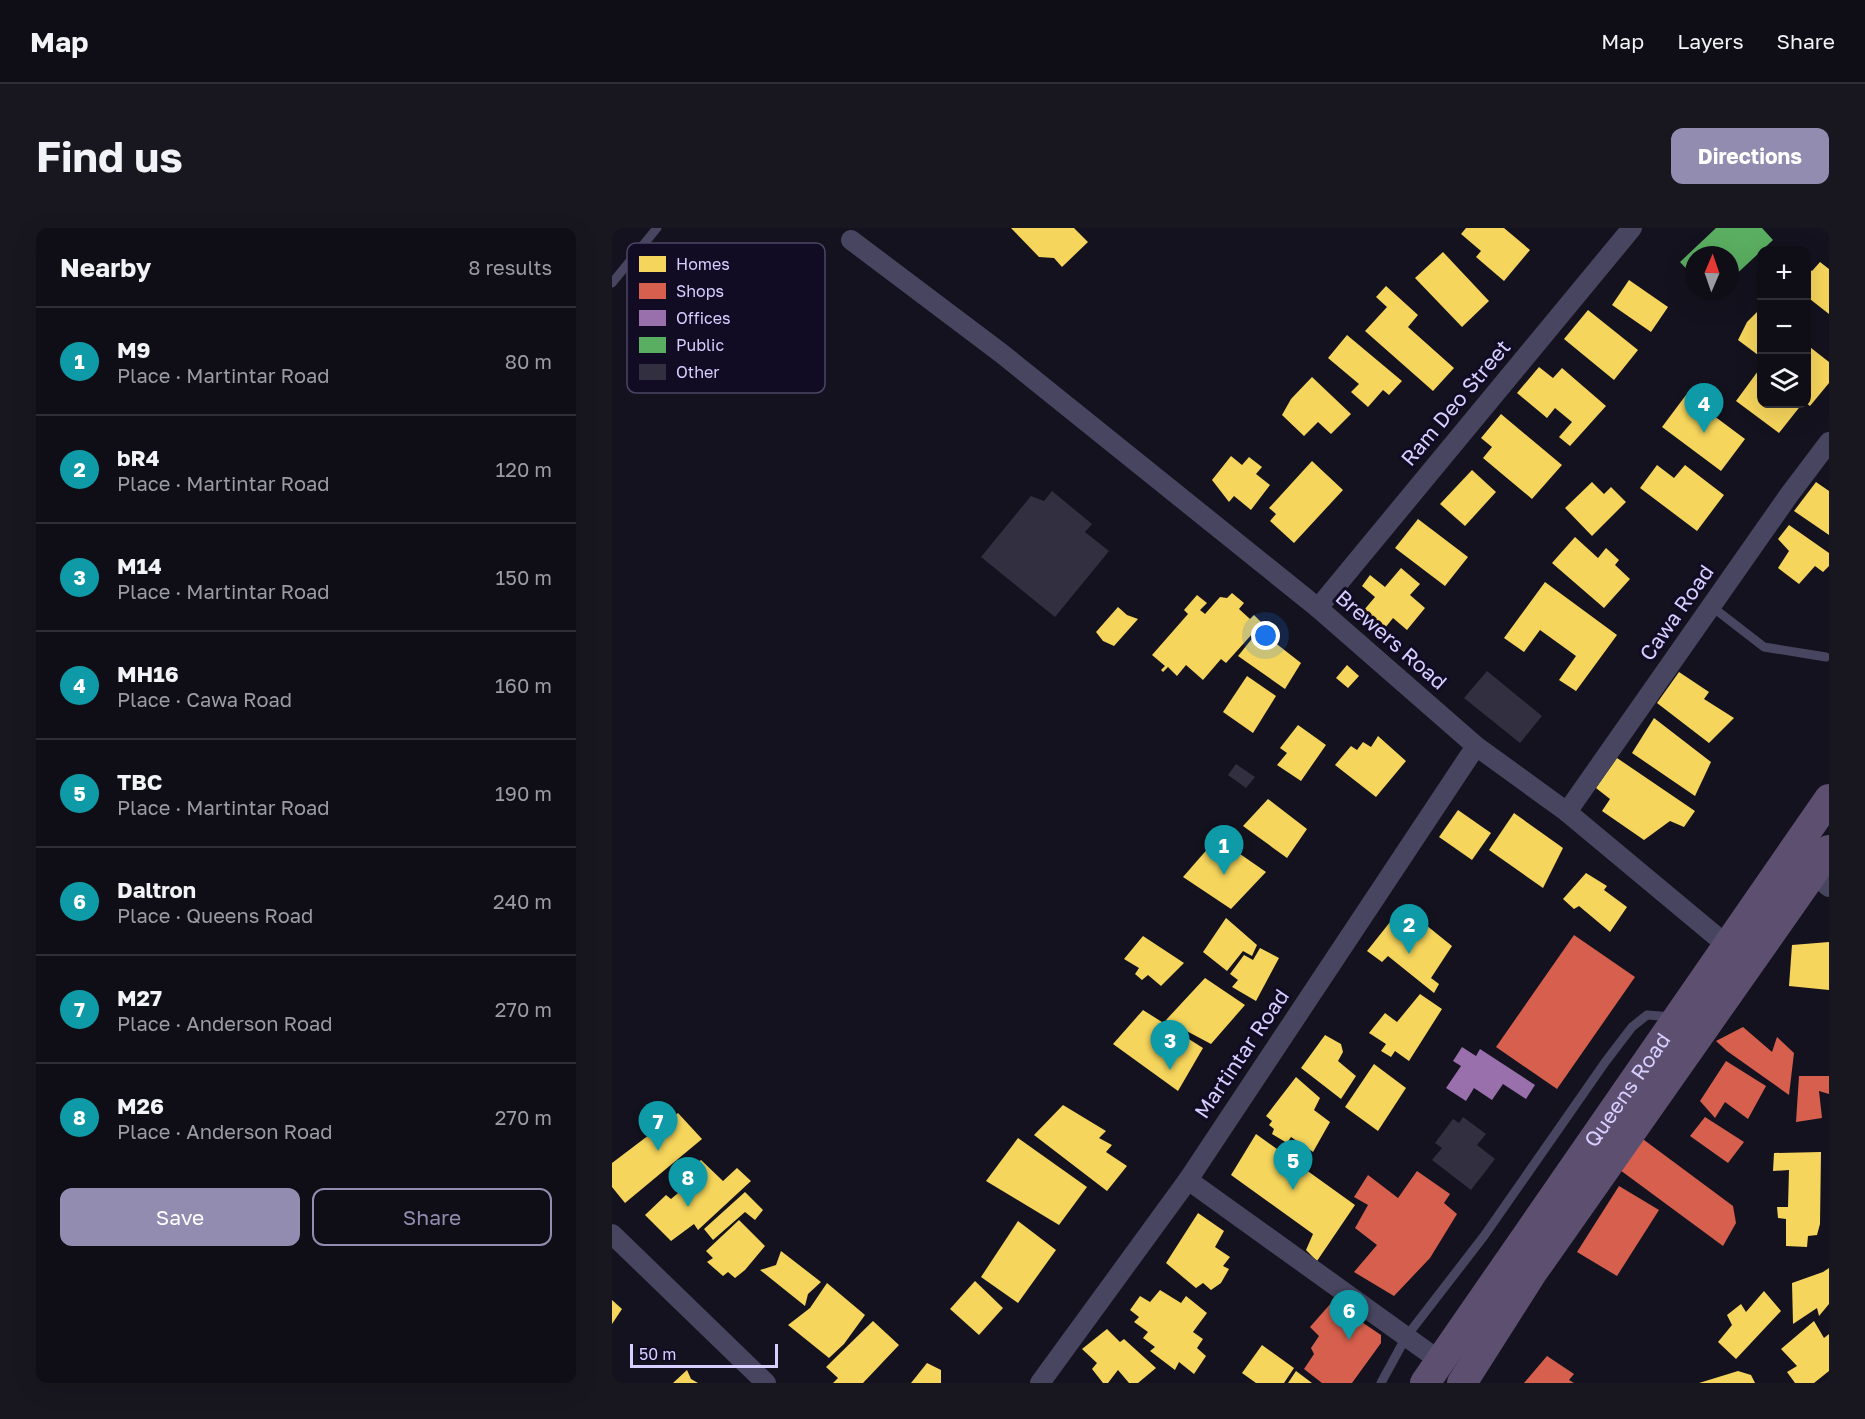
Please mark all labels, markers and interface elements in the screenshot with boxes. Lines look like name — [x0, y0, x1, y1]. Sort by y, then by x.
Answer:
text: Map — [30, 25, 88, 58]
text: Map — [1601, 28, 1644, 54]
text: Layers — [1677, 28, 1744, 54]
text: Share — [1777, 28, 1835, 54]
button: Directions — [1671, 128, 1829, 184]
text: Find us — [36, 131, 183, 181]
legend — [627, 243, 825, 393]
north arrow — [1685, 246, 1739, 300]
map controls — [1757, 246, 1811, 408]
button: + — [1757, 246, 1811, 300]
text: Nearby — [60, 252, 151, 283]
text: Homes — [676, 254, 730, 274]
text: 8 results — [468, 255, 552, 279]
text: Shops — [676, 281, 724, 301]
button: − — [1757, 300, 1811, 354]
text: Offices — [676, 308, 730, 328]
street label: Ram Deo Street — [1395, 334, 1516, 471]
text: Public — [676, 335, 724, 355]
text: M9 — [117, 336, 151, 363]
text: 1 — [74, 349, 85, 373]
text: 80 m — [505, 349, 552, 373]
button: layers — [1757, 354, 1811, 408]
text: Other — [676, 362, 720, 382]
text: Place · Martintar Road — [117, 363, 330, 387]
pin: 4 — [1684, 384, 1724, 433]
text: bR4 — [117, 444, 160, 471]
text: 2 — [73, 457, 86, 481]
text: 120 m — [496, 457, 552, 481]
text: Place · Martintar Road — [117, 471, 330, 495]
text: M14 — [117, 552, 162, 579]
street label: Cawa Road — [1634, 559, 1719, 665]
text: 3 — [73, 565, 86, 589]
text: 150 m — [496, 565, 552, 589]
text: Place · Martintar Road — [117, 579, 330, 603]
street label: Brewers Road — [1331, 584, 1453, 695]
your location — [1251, 621, 1280, 650]
text: MH16 — [117, 660, 179, 687]
text: 4 — [73, 673, 86, 697]
text: 160 m — [495, 673, 552, 697]
text: Place · Cawa Road — [117, 687, 292, 711]
text: TBC — [117, 768, 162, 795]
text: 5 — [73, 781, 86, 805]
text: 190 m — [495, 781, 552, 805]
text: Place · Martintar Road — [117, 795, 330, 819]
pin: 1 — [1204, 826, 1244, 875]
text: Daltron — [117, 876, 196, 903]
text: 6 — [73, 889, 86, 913]
text: 240 m — [493, 889, 552, 913]
text: Place · Queens Road — [117, 903, 313, 927]
pin: 2 — [1390, 904, 1428, 954]
text: M27 — [117, 984, 162, 1011]
street label: Martintar Road — [1188, 984, 1294, 1123]
text: 7 — [74, 997, 85, 1021]
text: 270 m — [495, 997, 552, 1021]
text: Place · Anderson Road — [117, 1011, 333, 1035]
pin: 3 — [1150, 1020, 1190, 1070]
street label: Queens Road — [1578, 1027, 1675, 1152]
text: M26 — [117, 1092, 164, 1119]
pin: 7 — [638, 1102, 678, 1151]
text: 8 — [73, 1105, 86, 1129]
text: 270 m — [495, 1105, 552, 1129]
text: Place · Anderson Road — [117, 1119, 333, 1143]
pin: 5 — [1274, 1140, 1312, 1190]
pin: 8 — [668, 1158, 708, 1207]
button: Save — [60, 1188, 300, 1246]
button: Share — [312, 1188, 552, 1246]
pin: 6 — [1330, 1290, 1368, 1340]
scale bar — [630, 1341, 778, 1368]
text: 50 m — [639, 1344, 676, 1364]

